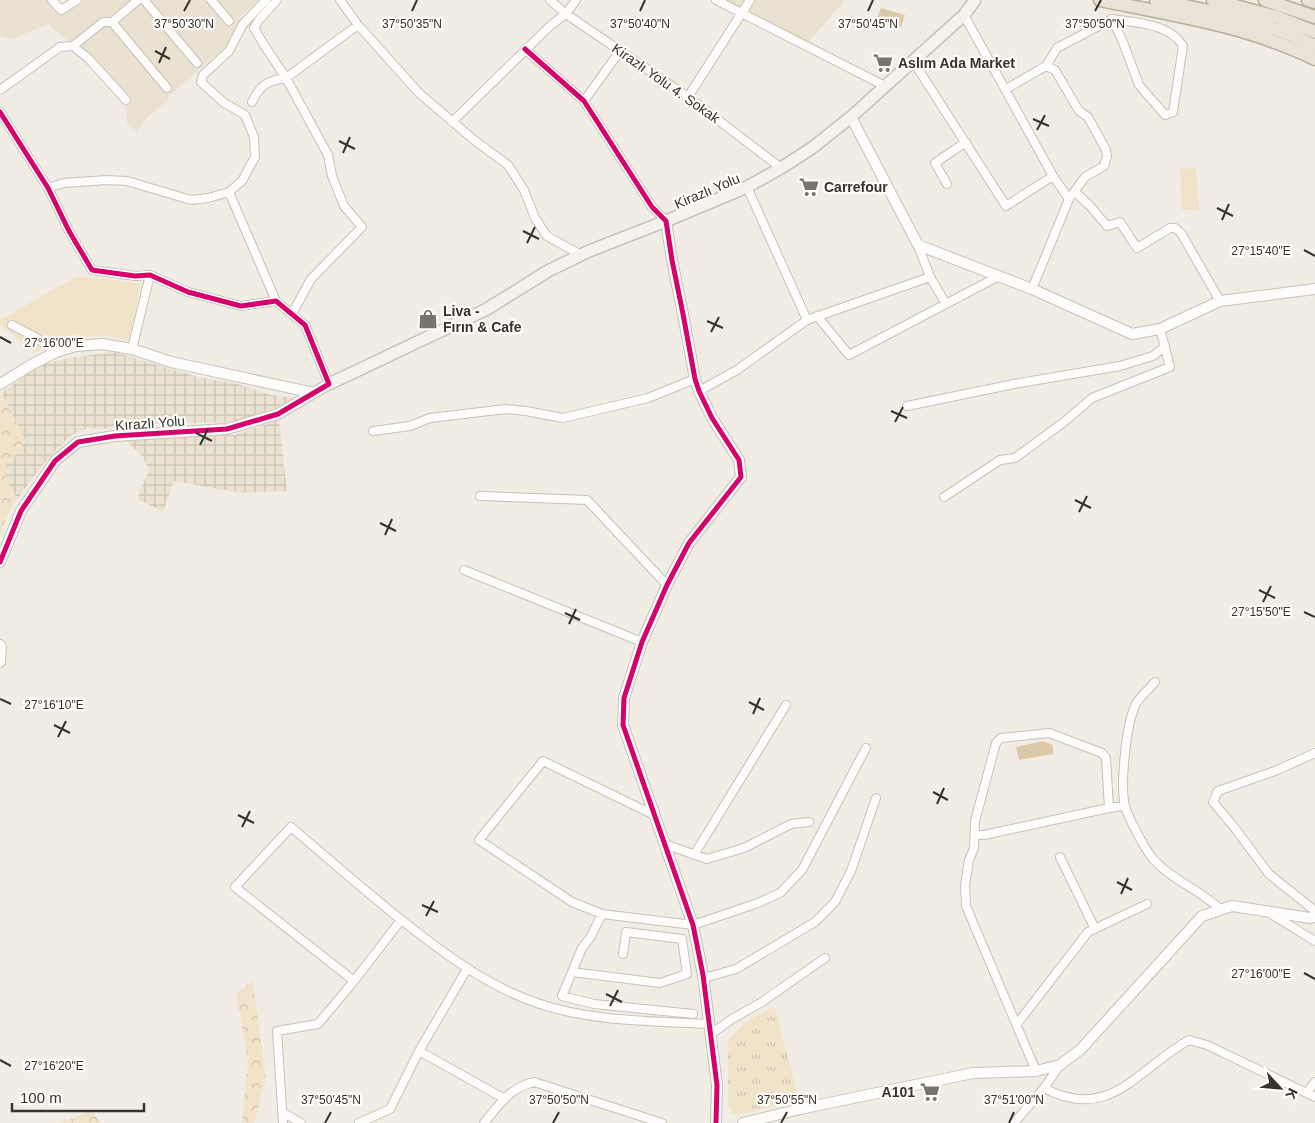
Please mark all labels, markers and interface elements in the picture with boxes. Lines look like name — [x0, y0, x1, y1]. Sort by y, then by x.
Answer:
text: 37°50'30"N — [154, 17, 214, 31]
text: 37°50'35"N — [382, 17, 442, 31]
text: 37°50'40"N — [610, 17, 670, 31]
text: 37°50'45"N — [838, 17, 898, 31]
text: 37°50'50"N — [1065, 17, 1125, 31]
street label: Kirazlı Yolu 4. Sokak — [609, 40, 724, 127]
supermarket icon: Aslım Ada Market — [872, 52, 894, 74]
place label: Aslım Ada Market — [898, 55, 1015, 71]
street label: Kirazlı Yolu — [672, 170, 742, 212]
supermarket icon: Carrefour — [798, 176, 820, 198]
place label: Carrefour — [824, 179, 888, 195]
text: 27°15'40"E — [1231, 244, 1291, 258]
place label: Liva - Fırın & Cafe — [443, 303, 522, 335]
shop icon: Liva - Fırın & Cafe — [417, 308, 439, 330]
text: 27°16'00"E — [24, 336, 84, 350]
street label: Kırazlı Yolu — [114, 413, 186, 433]
text: 27°15'50"E — [1231, 605, 1291, 619]
text: 27°16'10"E — [24, 698, 84, 712]
text: 27°16'00"E — [1231, 967, 1291, 981]
text: 27°16'20"E — [24, 1059, 84, 1073]
north arrow — [1255, 1063, 1305, 1113]
scale bar — [12, 1080, 145, 1112]
supermarket icon: A101 — [919, 1081, 941, 1103]
place label: A101 — [882, 1084, 915, 1100]
text: K — [1282, 1086, 1301, 1102]
text: 100 m — [20, 1089, 62, 1106]
text: 37°50'45"N — [301, 1093, 361, 1107]
text: 37°50'50"N — [529, 1093, 589, 1107]
text: 37°50'55"N — [757, 1093, 817, 1107]
text: 37°51'00"N — [984, 1093, 1044, 1107]

